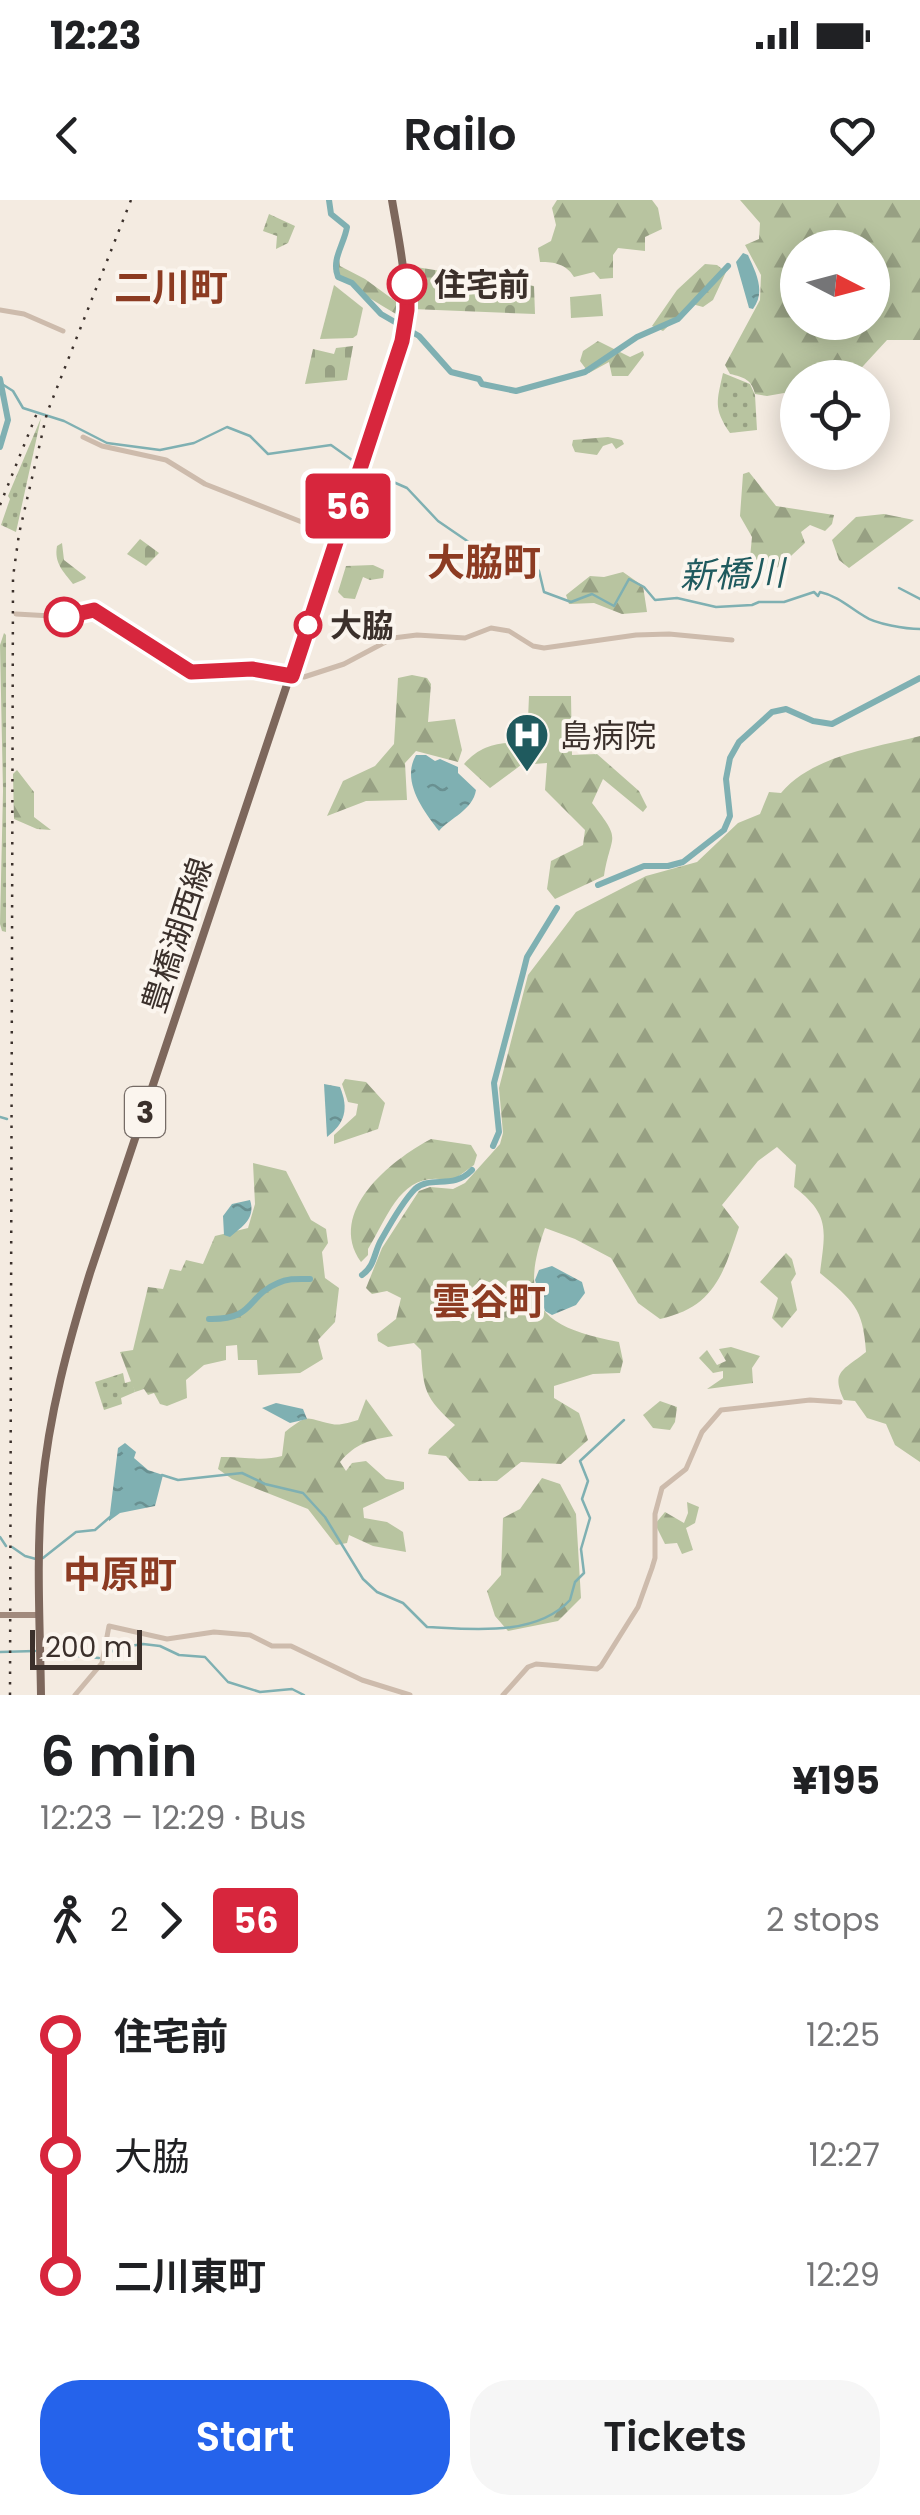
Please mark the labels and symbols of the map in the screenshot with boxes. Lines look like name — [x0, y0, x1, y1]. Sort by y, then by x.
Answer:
north arrow — [780, 230, 890, 340]
district label: 二川町 — [114, 261, 228, 314]
place label: 住宅前 — [434, 262, 530, 307]
marker: 住宅前 — [388, 265, 426, 303]
line badge: 56 — [303, 474, 393, 538]
district label: 大脇町 — [427, 536, 541, 589]
water label: 新橋川 — [679, 548, 789, 600]
unlabelled marker — [45, 598, 83, 636]
place label: 大脇 — [330, 603, 394, 648]
marker: 大脇 — [295, 612, 321, 638]
hospital icon: 島病院 — [504, 712, 550, 773]
place label: 島病院 — [560, 713, 656, 758]
street label: 豊橋湖西線 — [131, 852, 223, 1018]
road number: 3 — [125, 1087, 165, 1137]
district label: 雲谷町 — [432, 1275, 546, 1328]
district label: 中原町 — [63, 1548, 177, 1601]
scale bar — [30, 1625, 142, 1670]

